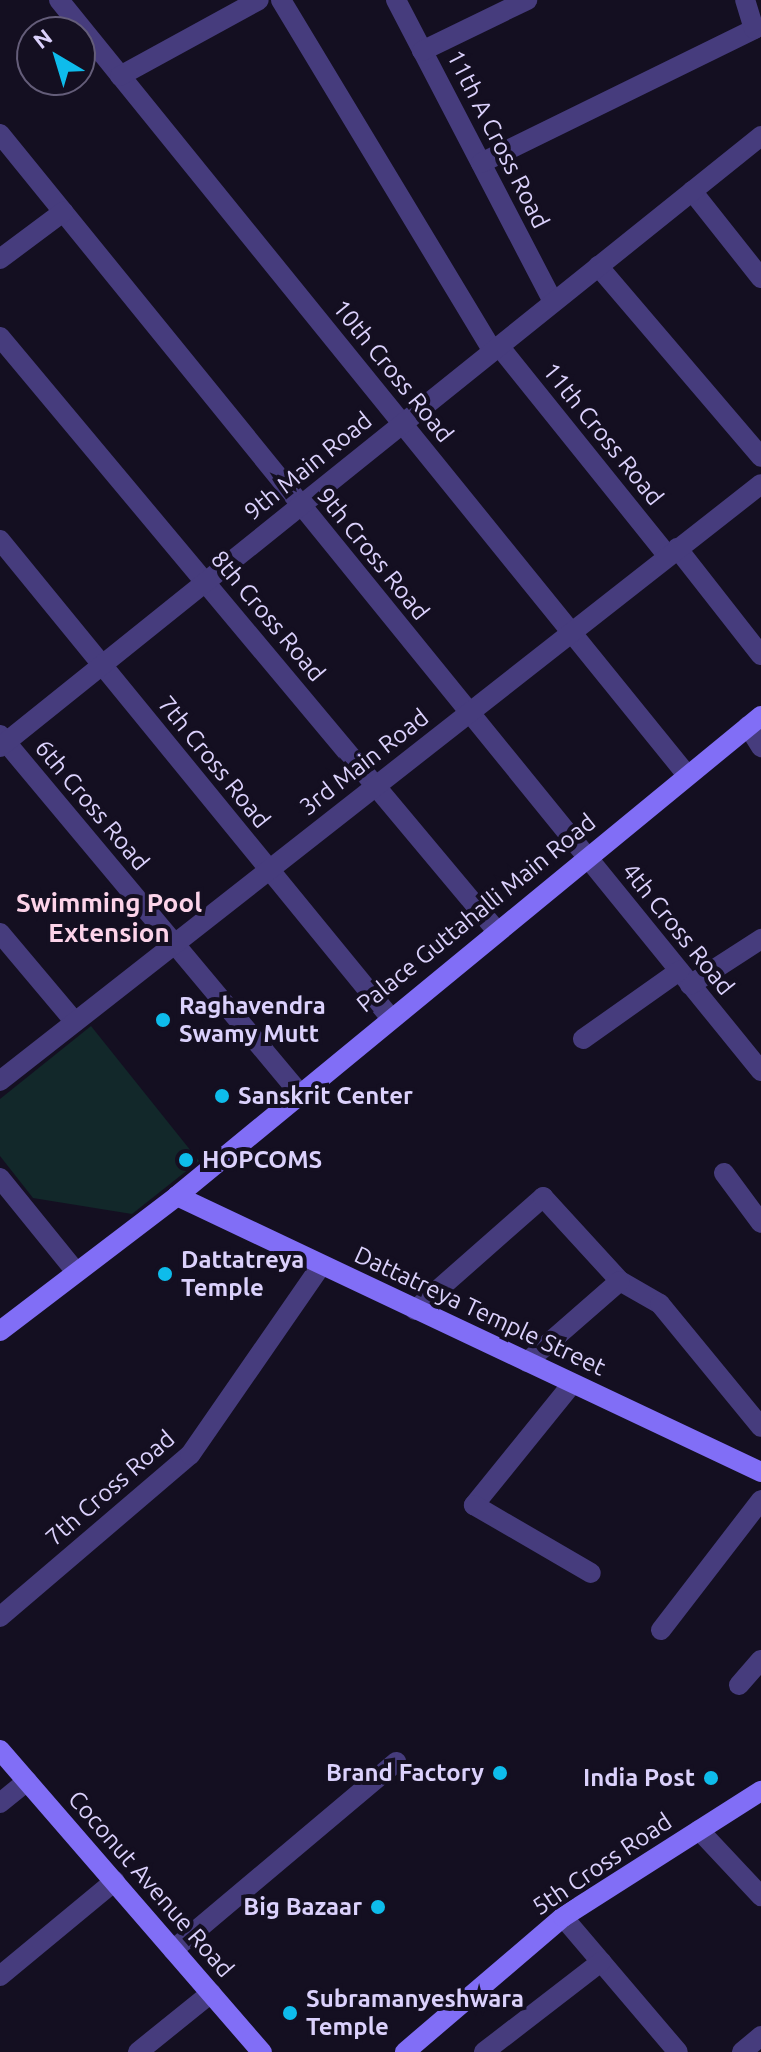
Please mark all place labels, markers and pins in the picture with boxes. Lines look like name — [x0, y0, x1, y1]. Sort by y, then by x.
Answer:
place label: Raghavendra Swamy Mutt — [179, 992, 326, 1048]
marker: Raghavendra Swamy Mutt — [154, 1011, 172, 1029]
place label: Sanskrit Center — [238, 1082, 413, 1110]
marker: Sanskrit Center — [213, 1087, 231, 1105]
place label: HOPCOMS — [202, 1146, 322, 1174]
marker: HOPCOMS — [177, 1151, 195, 1169]
place label: Dattatreya Temple — [181, 1246, 304, 1302]
marker: Dattatreya Temple — [156, 1265, 174, 1283]
place label: Brand Factory — [326, 1759, 484, 1787]
marker: Brand Factory — [491, 1764, 509, 1782]
place label: India Post — [583, 1764, 695, 1792]
marker: India Post — [702, 1769, 720, 1787]
place label: Big Bazaar — [243, 1893, 362, 1921]
marker: Big Bazaar — [369, 1898, 387, 1916]
place label: Subramanyeshwara Temple — [306, 1985, 524, 2041]
marker: Subramanyeshwara Temple — [281, 2004, 299, 2022]

